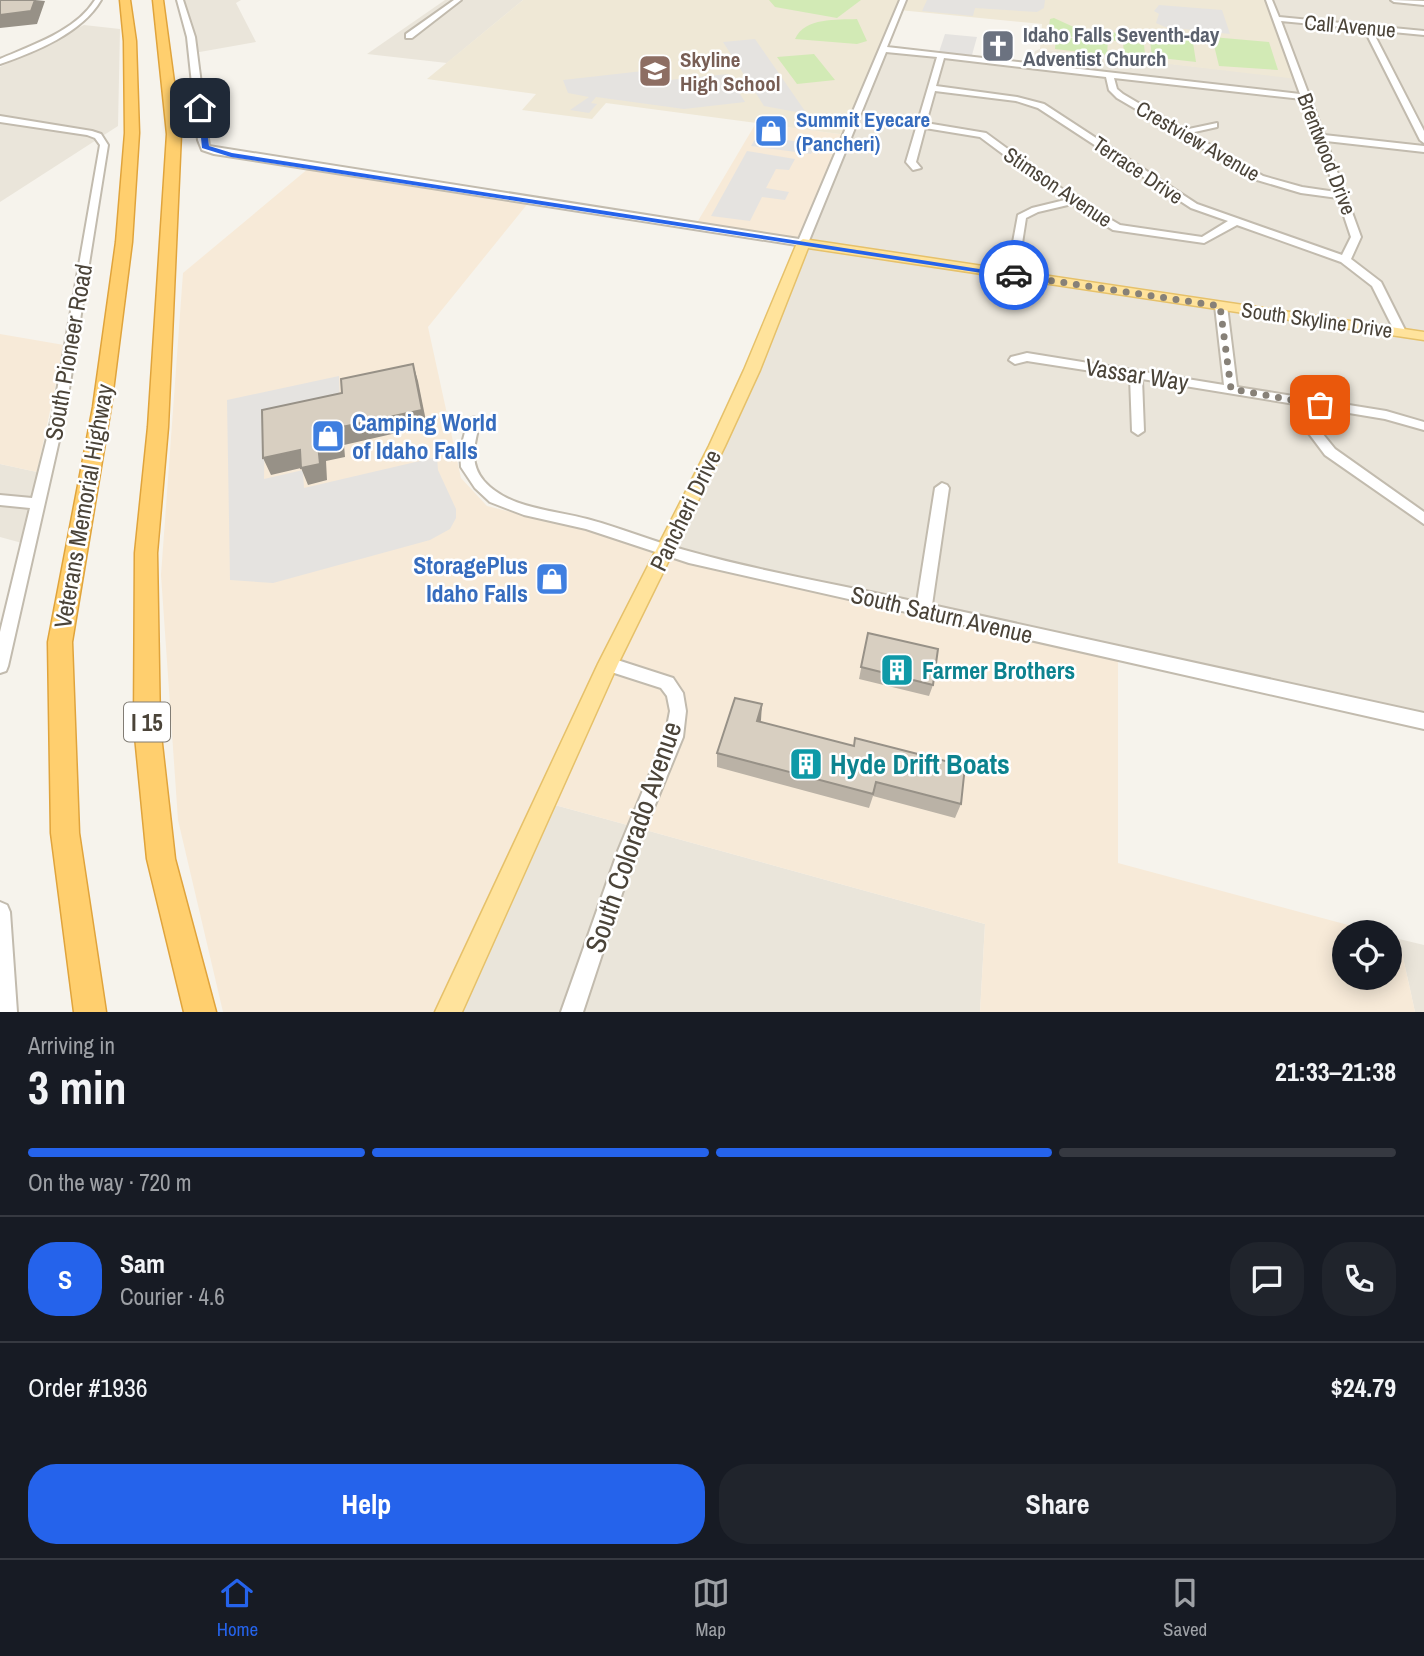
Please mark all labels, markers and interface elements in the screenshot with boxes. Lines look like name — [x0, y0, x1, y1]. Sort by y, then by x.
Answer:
street label: Call Avenue — [1303, 8, 1397, 44]
place label: Idaho Falls Seventh-day Adventist Church — [1023, 20, 1220, 73]
church icon: Idaho Falls Seventh-day Adventist Church — [979, 27, 1017, 65]
place label: Skyline High School — [680, 45, 780, 98]
school or university icon: Skyline High School — [636, 52, 674, 90]
pin — [170, 78, 230, 138]
icon: home — [181, 89, 219, 127]
street label: Brentwood Drive — [1290, 89, 1364, 219]
street label: Crestview Avenue — [1131, 94, 1265, 188]
place label: Summit Eyecare (Pancheri) — [796, 105, 930, 158]
shop icon: Summit Eyecare (Pancheri) — [752, 112, 790, 150]
street label: Terrace Drive — [1087, 129, 1189, 211]
street label: Stimson Avenue — [998, 140, 1118, 234]
courier — [979, 240, 1049, 310]
icon: car — [995, 256, 1033, 294]
street label: South Pioneer Road — [37, 261, 99, 443]
street label: South Skyline Drive — [1240, 295, 1394, 345]
street label: Vassar Way — [1083, 350, 1191, 398]
pin — [1290, 375, 1350, 435]
street label: Veterans Memorial Highway — [46, 381, 120, 631]
icon: bag — [1301, 386, 1339, 424]
place label: Camping World of Idaho Falls — [352, 406, 497, 466]
shop icon: Camping World of Idaho Falls — [309, 417, 347, 455]
street label: Pancheri Drive — [642, 444, 728, 576]
place label: StoragePlus Idaho Falls — [413, 549, 528, 609]
shop icon: StoragePlus Idaho Falls — [533, 560, 571, 598]
street label: South Saturn Avenue — [848, 578, 1036, 650]
building icon: Farmer Brothers — [878, 651, 916, 689]
place label: Farmer Brothers — [922, 654, 1075, 686]
road number: I 15 — [124, 702, 170, 742]
street label: South Colorado Avenue — [576, 716, 690, 958]
building icon: Hyde Drift Boats — [787, 745, 825, 783]
place label: Hyde Drift Boats — [830, 745, 1010, 783]
map controls — [1332, 920, 1402, 990]
button: locate — [1332, 920, 1402, 990]
text: Arriving in — [28, 1030, 115, 1061]
text: 21:33–21:38 — [1275, 1054, 1396, 1089]
text: 3 min — [28, 1056, 127, 1118]
text: On the way · 720 m — [28, 1167, 192, 1198]
button: chat — [1230, 1242, 1304, 1316]
button: phone — [1322, 1242, 1396, 1316]
text: Sam — [120, 1246, 165, 1281]
text: S — [58, 1262, 72, 1297]
text: Courier · 4.6 — [120, 1281, 225, 1312]
text: Order #1936 — [28, 1370, 148, 1405]
text: $24.79 — [1331, 1370, 1396, 1405]
button: Help — [28, 1464, 705, 1544]
button: Share — [719, 1464, 1396, 1544]
tab: Home — [217, 1574, 258, 1642]
tab: Map — [692, 1574, 730, 1642]
tab: Saved — [1163, 1574, 1207, 1642]

